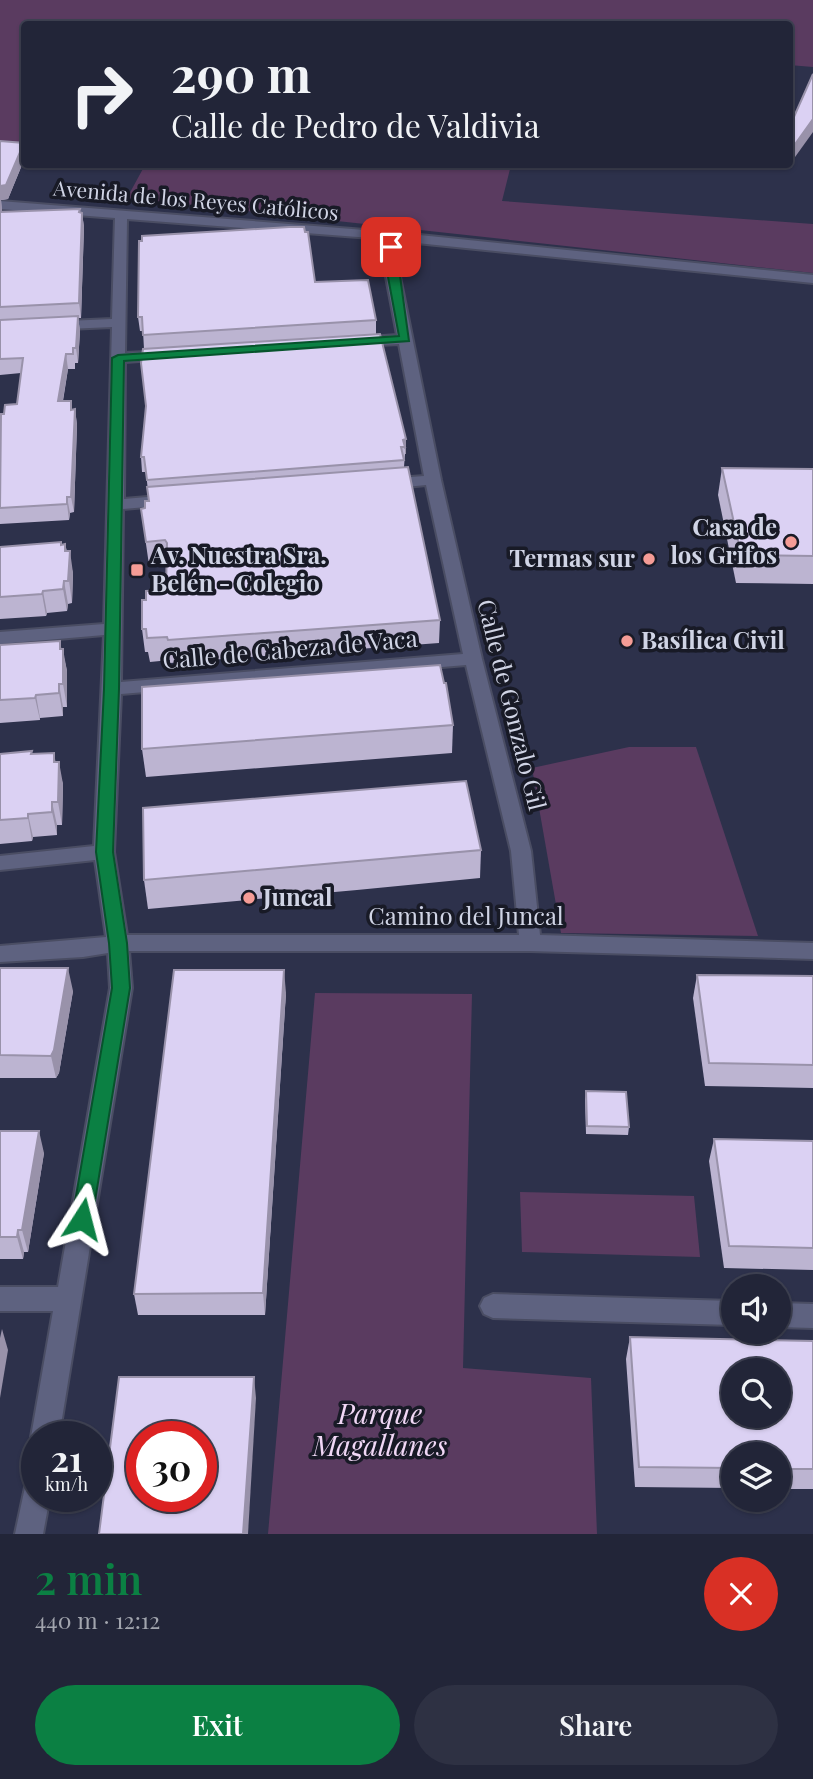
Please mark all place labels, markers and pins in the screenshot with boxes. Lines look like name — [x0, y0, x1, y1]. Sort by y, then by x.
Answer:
pin — [361, 217, 421, 277]
place label: Casa de los Grifos — [670, 510, 777, 570]
marker: Casa de los Grifos — [783, 534, 799, 550]
place label: Av. Nuestra Sra. Belén - Colegio — [150, 538, 327, 598]
place label: Termas sur — [509, 541, 636, 573]
marker: Termas sur — [641, 551, 657, 567]
marker: Av. Nuestra Sra. Belén - Colegio — [129, 562, 145, 578]
place label: Basílica Civil — [641, 623, 785, 655]
marker: Basílica Civil — [619, 633, 635, 649]
place label: Juncal — [262, 880, 333, 912]
marker: Juncal — [241, 890, 257, 906]

